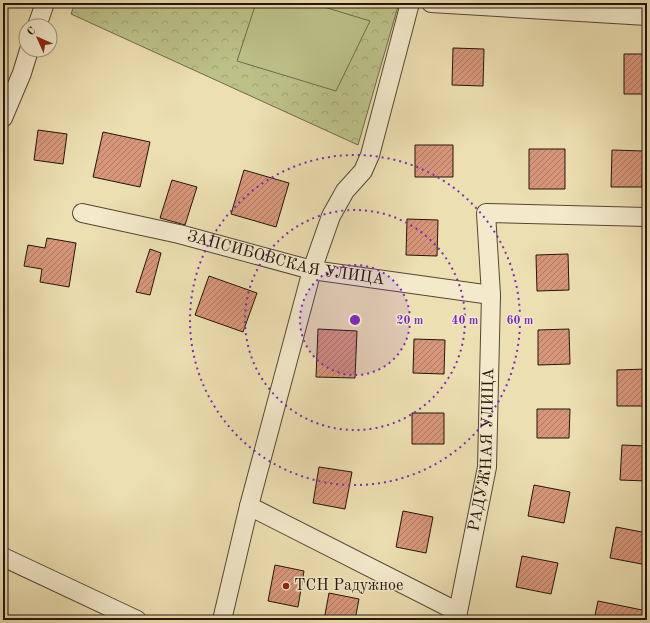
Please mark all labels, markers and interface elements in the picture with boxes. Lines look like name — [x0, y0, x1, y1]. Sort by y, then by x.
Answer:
north arrow — [18, 18, 58, 58]
text: С — [26, 26, 38, 38]
street label: ЗАПСИБОВСКАЯ УЛИЦА — [185, 229, 386, 288]
centre of rings — [348, 313, 362, 327]
text: 20 m — [397, 315, 424, 327]
text: 40 m — [452, 315, 479, 327]
text: 60 m — [507, 315, 534, 327]
street label: РАДУЖНАЯ УЛИЦА — [466, 368, 497, 533]
place label: ТСН Радужное — [294, 578, 403, 594]
marker: ТСН Радужное — [281, 581, 291, 591]

